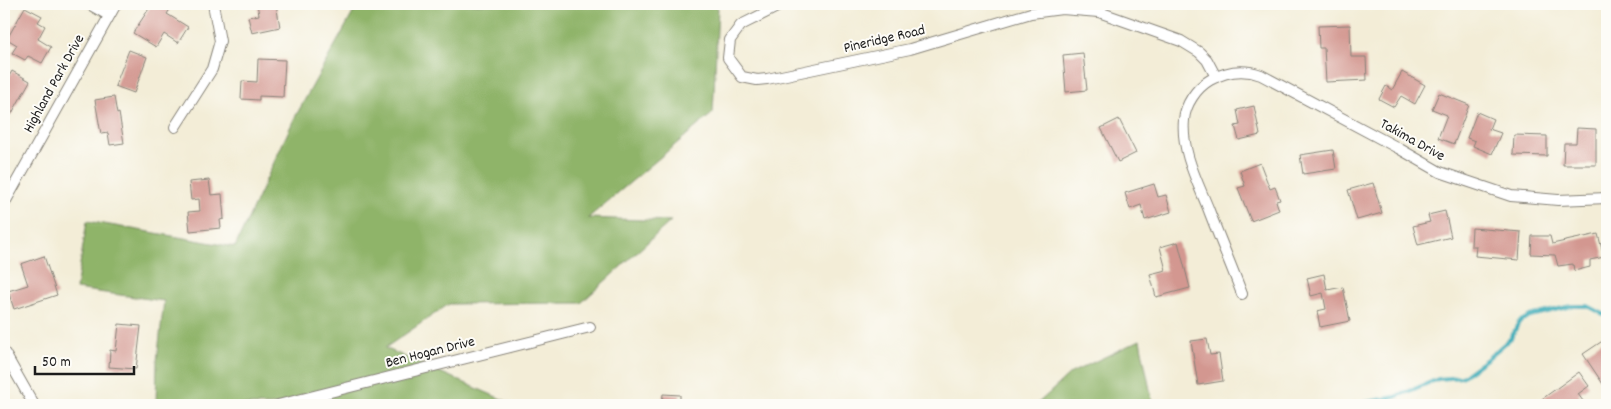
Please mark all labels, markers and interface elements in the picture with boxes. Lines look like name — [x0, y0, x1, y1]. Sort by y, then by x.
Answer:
street label: Pineridge Road — [841, 20, 927, 60]
street label: Highland Park Drive — [19, 30, 91, 137]
street label: Takima Drive — [1375, 114, 1449, 168]
street label: Ben Hogan Drive — [384, 331, 478, 375]
scale bar — [35, 344, 134, 376]
text: 50 m — [42, 352, 71, 374]

